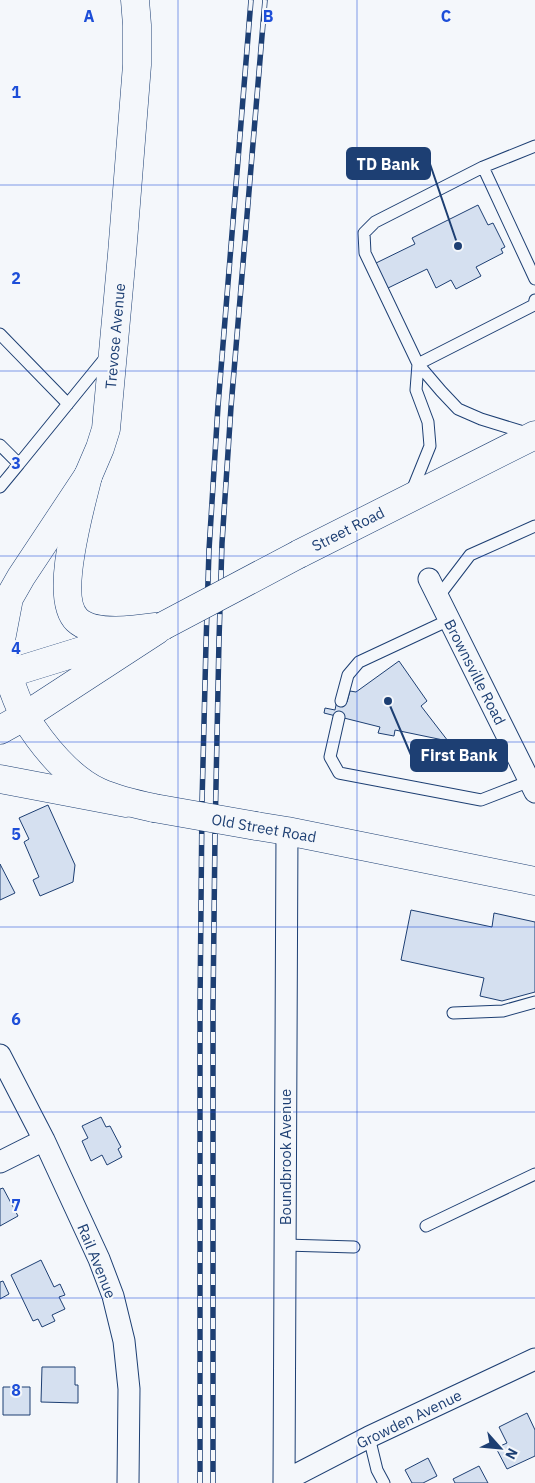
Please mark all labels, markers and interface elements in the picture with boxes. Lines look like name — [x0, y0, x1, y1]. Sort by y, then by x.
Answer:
text: A — [84, 6, 95, 26]
text: B — [263, 6, 274, 26]
text: C — [441, 6, 451, 26]
text: 1 — [11, 82, 21, 102]
callout: TD Bank — [347, 148, 430, 179]
text: TD Bank — [357, 154, 420, 174]
text: 2 — [11, 268, 21, 288]
street label: Trevose Avenue — [101, 282, 129, 390]
text: 3 — [11, 453, 21, 473]
street label: Street Road — [308, 503, 388, 555]
street label: Brownsville Road — [440, 616, 510, 728]
text: 4 — [11, 638, 21, 658]
callout: First Bank — [411, 740, 507, 771]
text: First Bank — [421, 745, 498, 765]
street label: Old Street Road — [210, 809, 318, 847]
text: 5 — [11, 824, 21, 844]
text: 6 — [11, 1009, 21, 1029]
street label: Boundbrook Avenue — [276, 1089, 295, 1225]
text: 7 — [11, 1195, 21, 1215]
street label: Rail Avenue — [73, 1221, 121, 1301]
text: 8 — [11, 1380, 21, 1400]
street label: Growden Avenue — [353, 1385, 465, 1453]
north arrow — [475, 1423, 525, 1473]
text: N — [501, 1445, 522, 1463]

